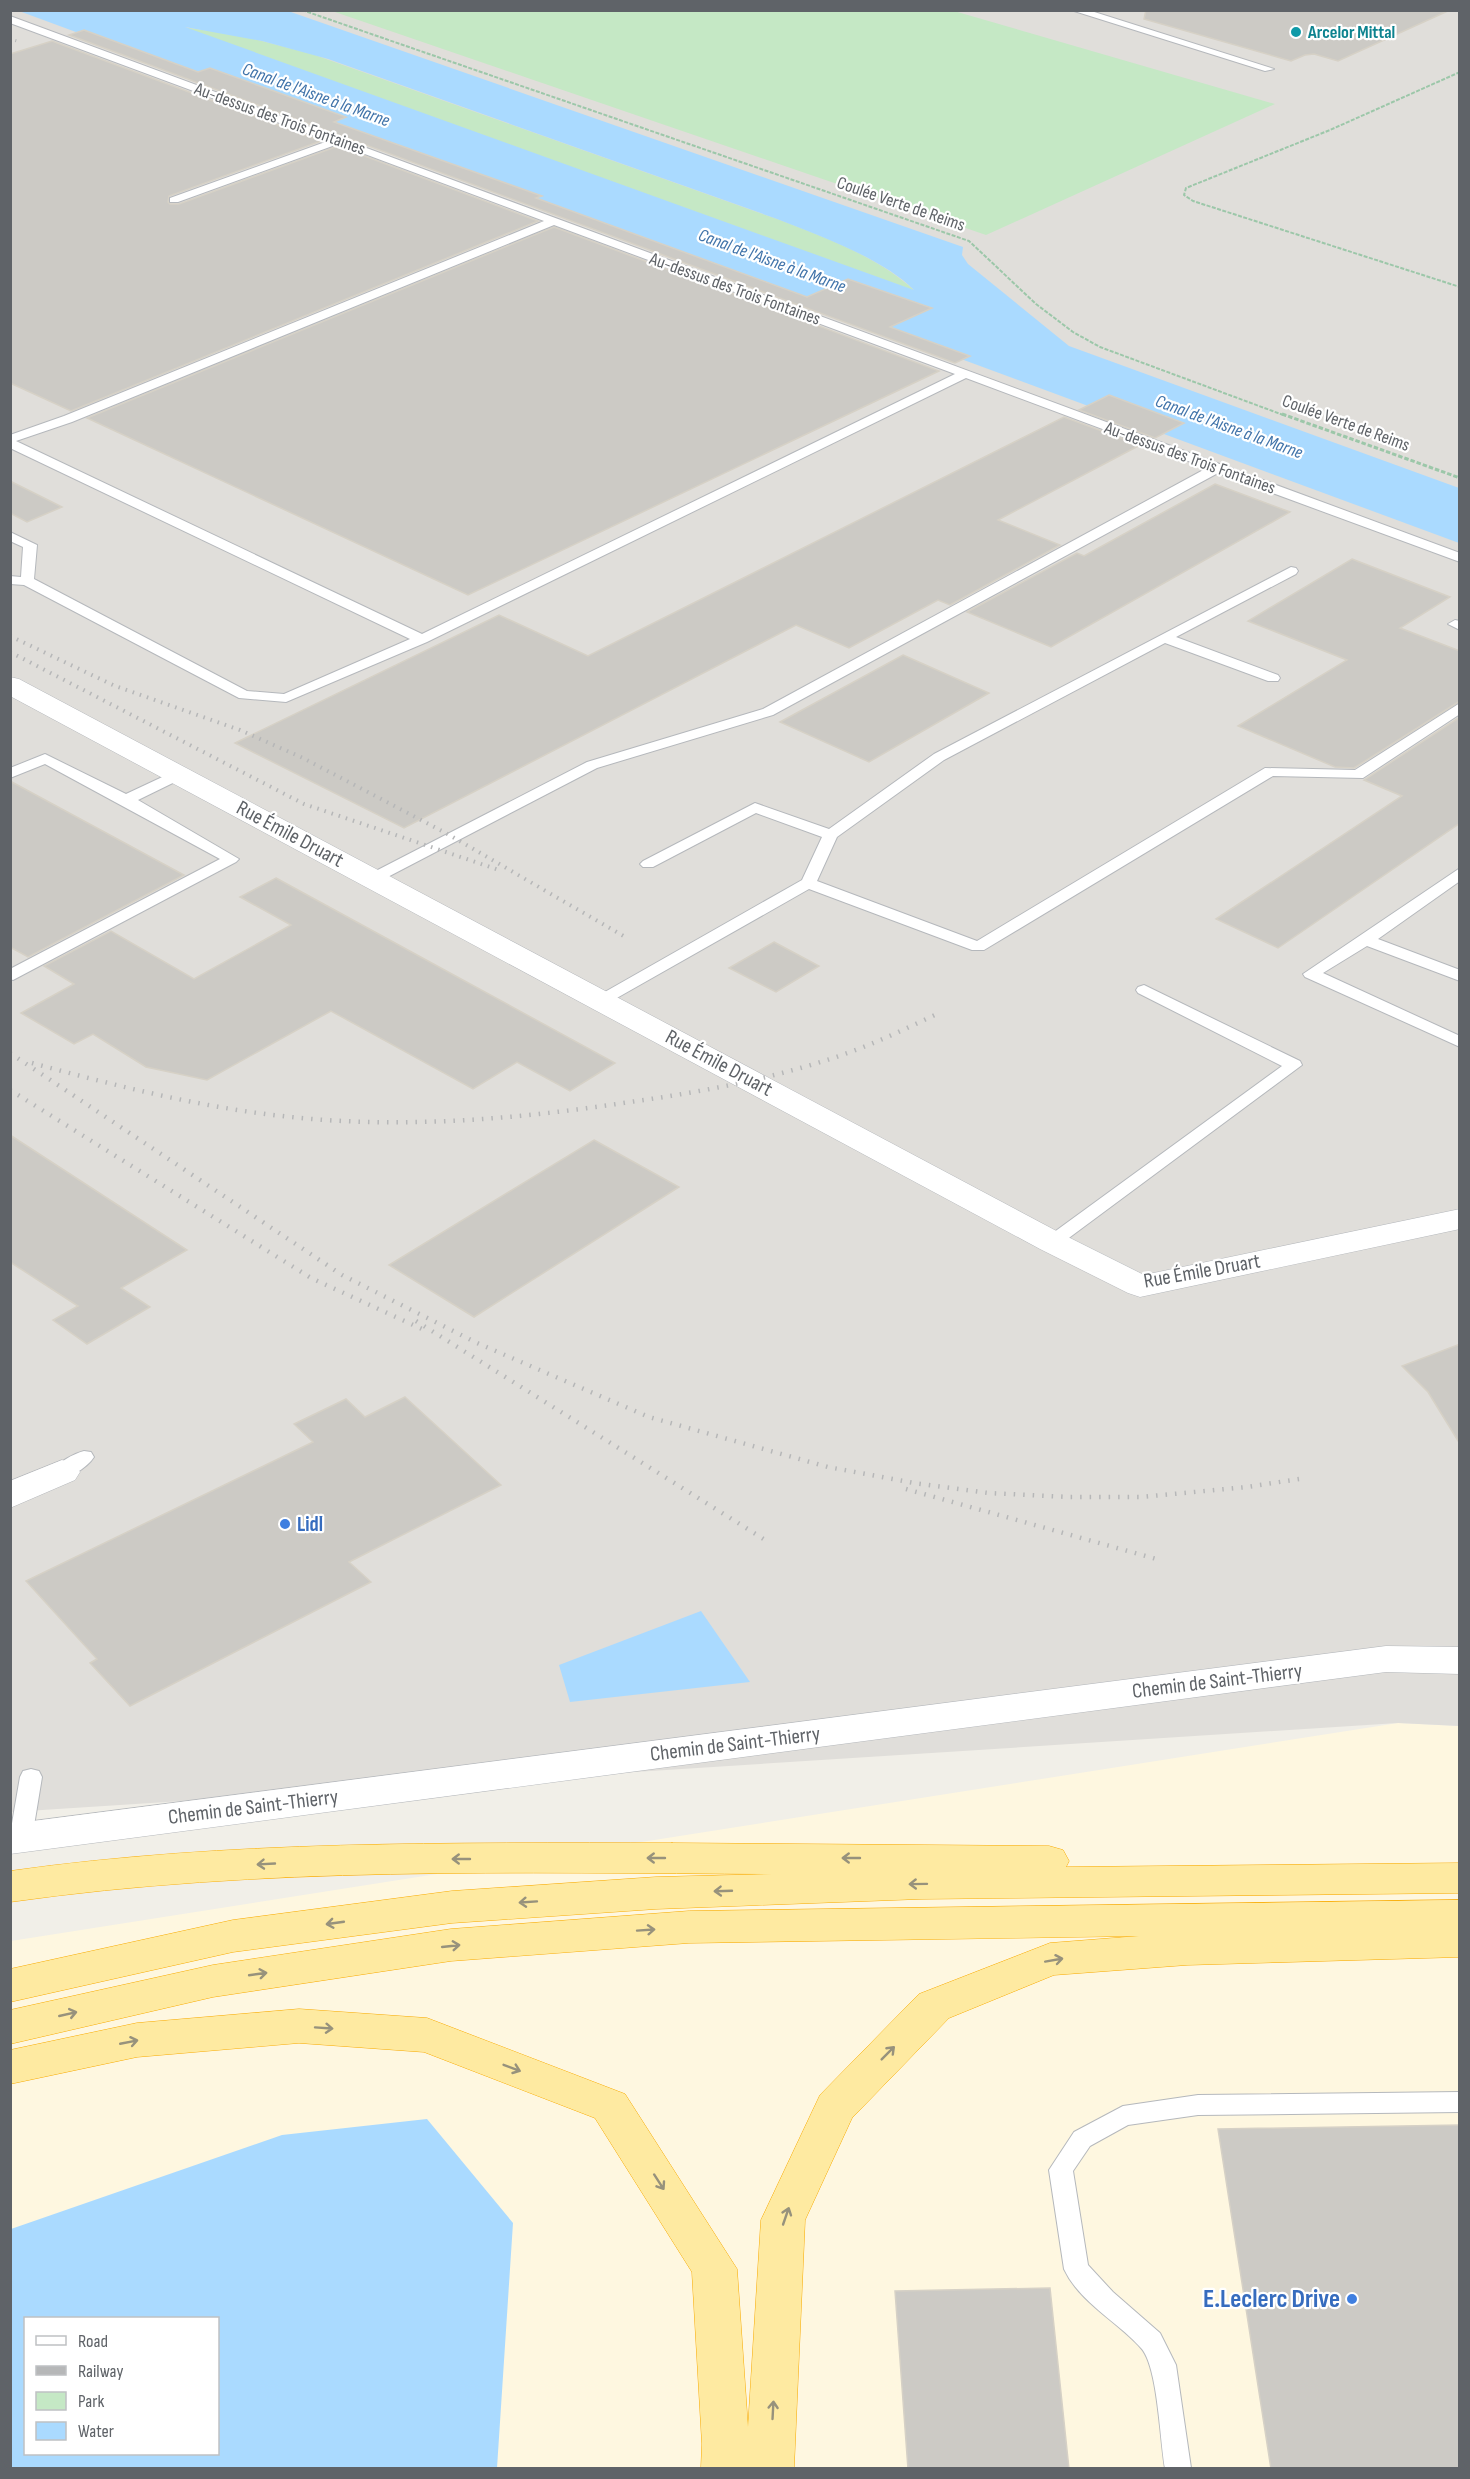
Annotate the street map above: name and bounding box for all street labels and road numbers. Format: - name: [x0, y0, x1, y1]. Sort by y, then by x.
- street label: Au-dessus des Trois Fontaines: [191, 78, 368, 160]
- street label: Coulée Verte de Reims: [834, 172, 968, 236]
- street label: Au-dessus des Trois Fontaines: [646, 248, 823, 330]
- street label: Coulée Verte de Reims: [1279, 390, 1413, 456]
- street label: Au-dessus des Trois Fontaines: [1101, 417, 1278, 499]
- street label: Rue Émile Druart: [232, 795, 348, 873]
- street label: Rue Émile Druart: [661, 1024, 777, 1102]
- street label: Rue Émile Druart: [1142, 1248, 1262, 1294]
- street label: Chemin de Saint-Thierry: [1131, 1658, 1303, 1704]
- street label: Chemin de Saint-Thierry: [649, 1721, 821, 1767]
- street label: Chemin de Saint-Thierry: [167, 1784, 339, 1830]

